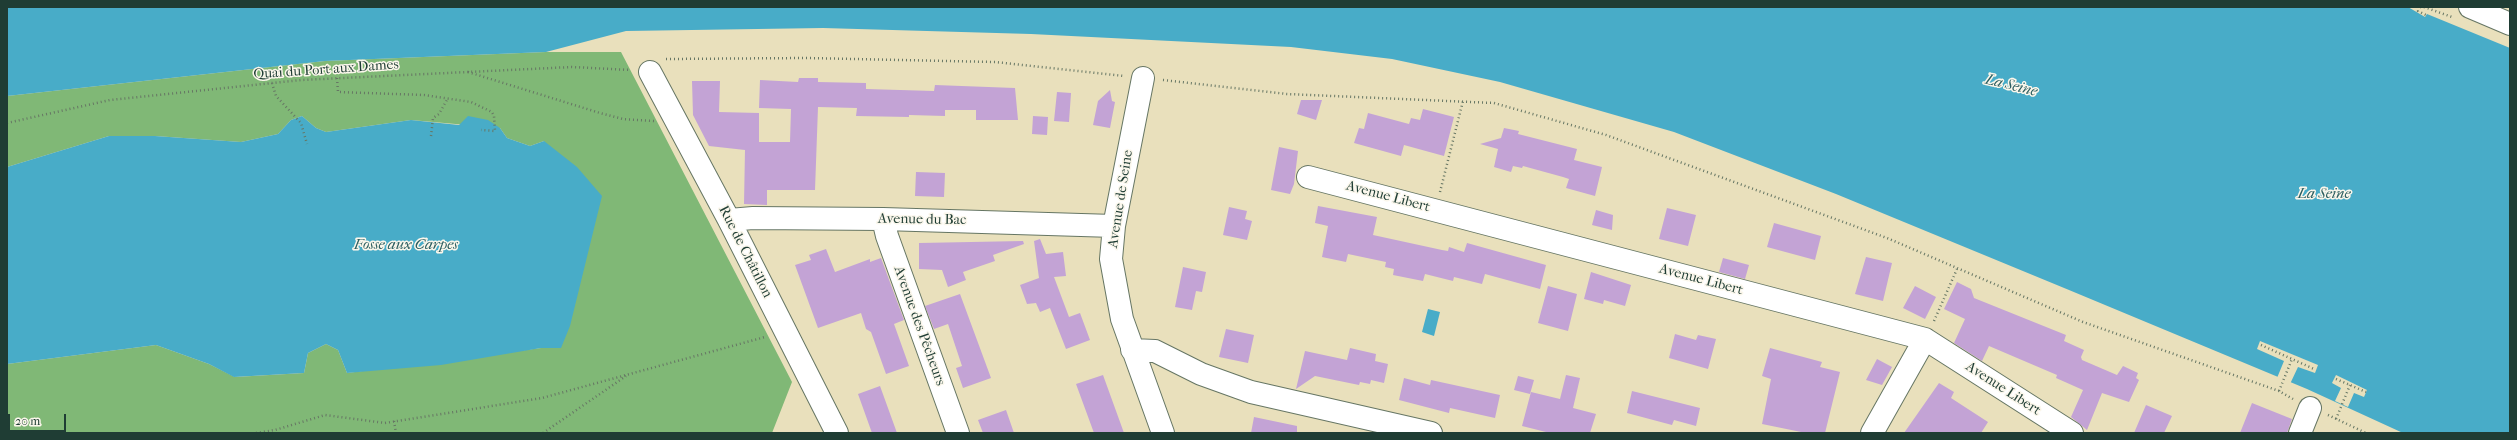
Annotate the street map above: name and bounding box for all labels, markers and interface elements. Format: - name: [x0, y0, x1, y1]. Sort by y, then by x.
- street label: Quai du Port aux Dames: [253, 57, 399, 83]
- water label: La Seine: [1983, 71, 2039, 101]
- street label: Avenue de Seine: [1105, 149, 1137, 249]
- street label: Avenue Libert: [1344, 178, 1432, 216]
- water label: La Seine: [2298, 185, 2350, 203]
- street label: Rue de Châtillon: [715, 203, 775, 301]
- street label: Avenue du Bac: [878, 211, 966, 229]
- water label: Fosse aux Carpes: [354, 236, 458, 254]
- street label: Avenue Libert: [1657, 261, 1745, 299]
- street label: Avenue des Pêcheurs: [890, 264, 948, 388]
- street label: Avenue Libert: [1962, 359, 2044, 419]
- scale bar: [10, 406, 68, 432]
- text: 20 m: [15, 414, 40, 428]

